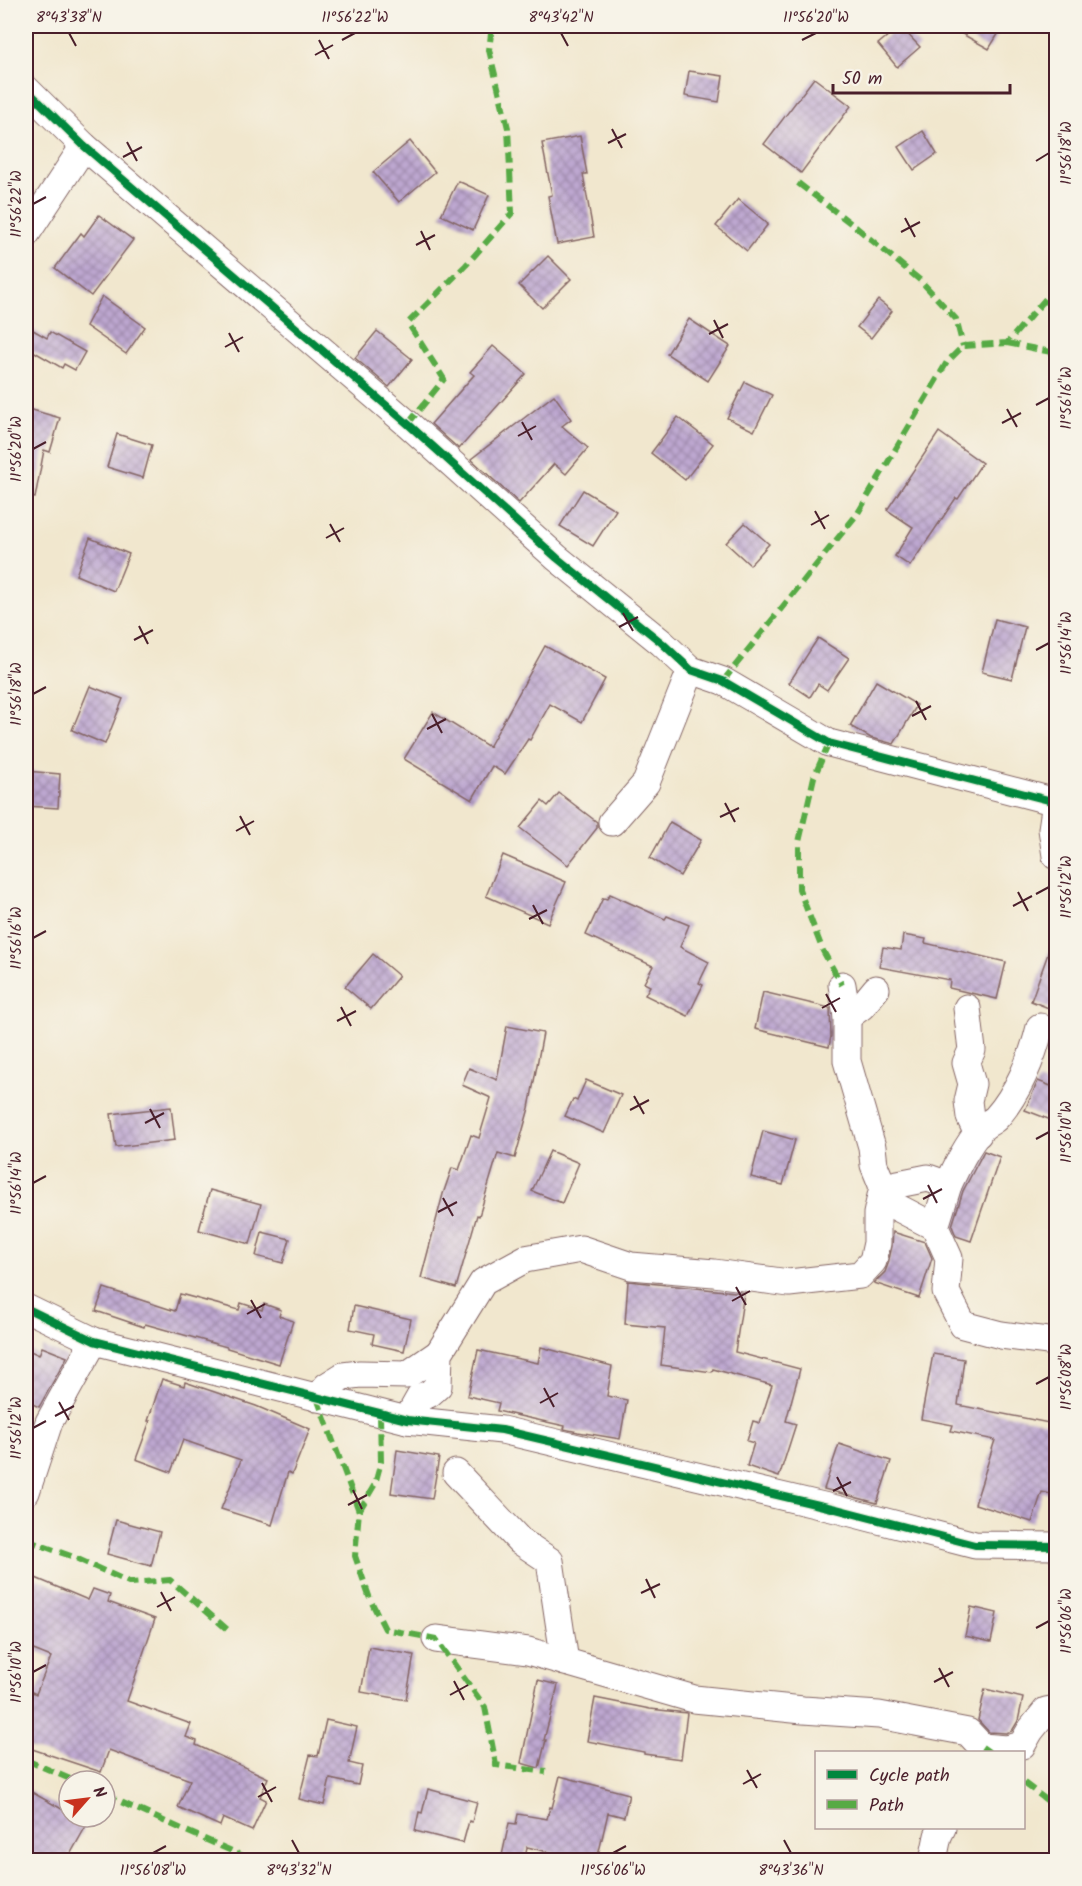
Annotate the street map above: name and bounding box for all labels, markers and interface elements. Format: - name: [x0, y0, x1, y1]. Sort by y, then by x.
- text: 8°43'38"N: [36, 6, 102, 30]
- text: 11°56'22"W: [321, 6, 389, 30]
- text: 8°43'42"N: [528, 6, 594, 30]
- text: 11°56'20"W: [783, 6, 849, 30]
- scale bar: [833, 57, 1010, 95]
- text: 50 m: [842, 65, 882, 94]
- text: 11°56'18"W: [1055, 121, 1079, 185]
- text: 11°56'22"W: [5, 170, 29, 238]
- text: 11°56'16"W: [1055, 366, 1079, 429]
- text: 11°56'20"W: [5, 416, 29, 482]
- text: 11°56'14"W: [1055, 611, 1079, 674]
- text: 11°56'18"W: [5, 662, 29, 726]
- text: 11°56'12"W: [1055, 855, 1079, 919]
- text: 11°56'16"W: [5, 906, 29, 969]
- text: 11°56'10"W: [1055, 1101, 1079, 1163]
- text: 11°56'14"W: [5, 1151, 29, 1214]
- text: 11°56'08"W: [1055, 1344, 1079, 1410]
- text: 11°56'12"W: [5, 1396, 29, 1460]
- text: 11°56'06"W: [1055, 1588, 1079, 1654]
- text: 11°56'10"W: [5, 1641, 29, 1703]
- legend: [815, 1751, 1025, 1829]
- text: Cycle path: [869, 1762, 950, 1791]
- north arrow: [57, 1769, 117, 1829]
- text: N: [86, 1782, 112, 1803]
- text: Path: [869, 1792, 904, 1821]
- text: 11°56'08"W: [120, 1859, 186, 1883]
- text: 8°43'32"N: [266, 1859, 332, 1883]
- text: 11°56'06"W: [580, 1859, 646, 1883]
- text: 8°43'36"N: [758, 1859, 824, 1883]

